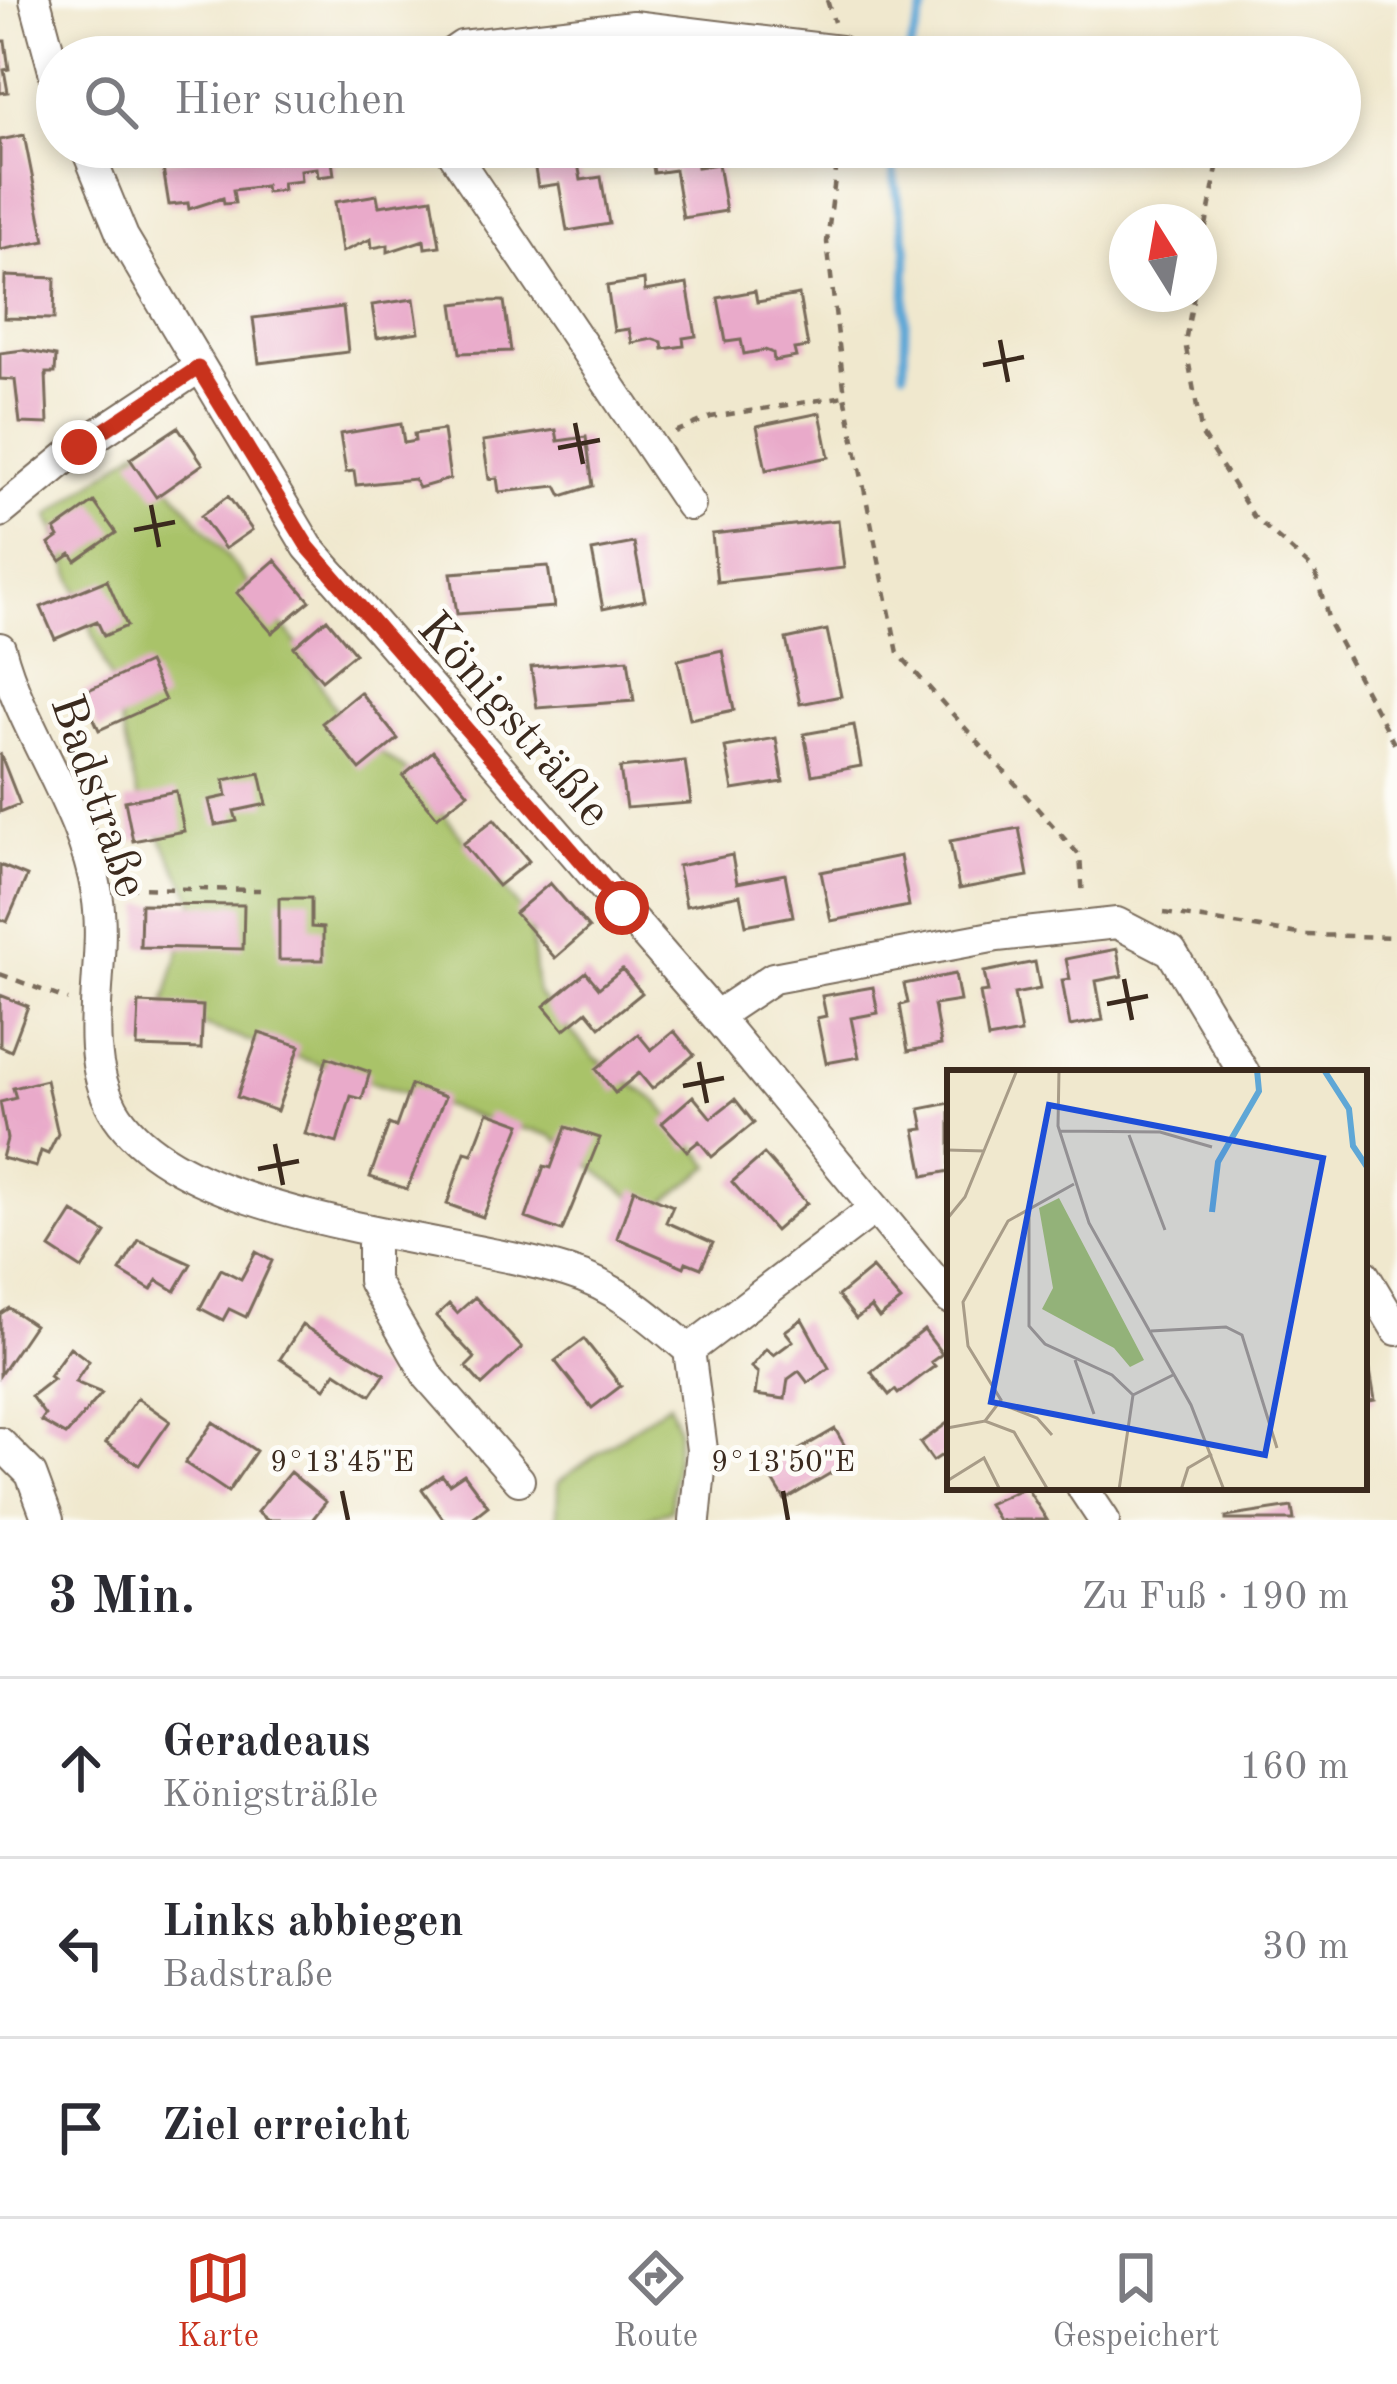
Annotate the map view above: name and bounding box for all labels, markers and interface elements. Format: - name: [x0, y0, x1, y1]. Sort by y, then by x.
- search box: [36, 36, 1361, 168]
- icon: search: [78, 69, 144, 135]
- text: Hier suchen: [174, 79, 406, 124]
- north arrow: [1109, 204, 1217, 312]
- route end: [52, 420, 106, 474]
- street label: Königsträßle: [408, 604, 618, 837]
- street label: Badstraße: [40, 689, 154, 904]
- route start: [595, 881, 649, 935]
- inset map: [947, 1070, 1367, 1490]
- text: 9°13'45"E: [270, 1448, 414, 1478]
- text: 9°13'50"E: [711, 1448, 855, 1478]
- text: 3 Min.: [48, 1573, 195, 1624]
- text: Zu Fuß · 190 m: [1082, 1578, 1349, 1617]
- text: Geradeaus: [162, 1721, 370, 1766]
- icon: ahead: [48, 1735, 114, 1801]
- text: 160 m: [1239, 1748, 1349, 1787]
- text: Königsträßle: [162, 1776, 378, 1815]
- text: Links abbiegen: [162, 1901, 464, 1946]
- icon: left: [48, 1915, 114, 1981]
- text: 30 m: [1262, 1928, 1349, 1967]
- text: Badstraße: [162, 1956, 333, 1995]
- icon: arrive: [48, 2095, 114, 2161]
- text: Ziel erreicht: [162, 2105, 410, 2150]
- tab: Karte: [177, 2245, 259, 2358]
- tab: Route: [614, 2245, 698, 2358]
- tab: Gespeichert: [1053, 2245, 1220, 2358]

